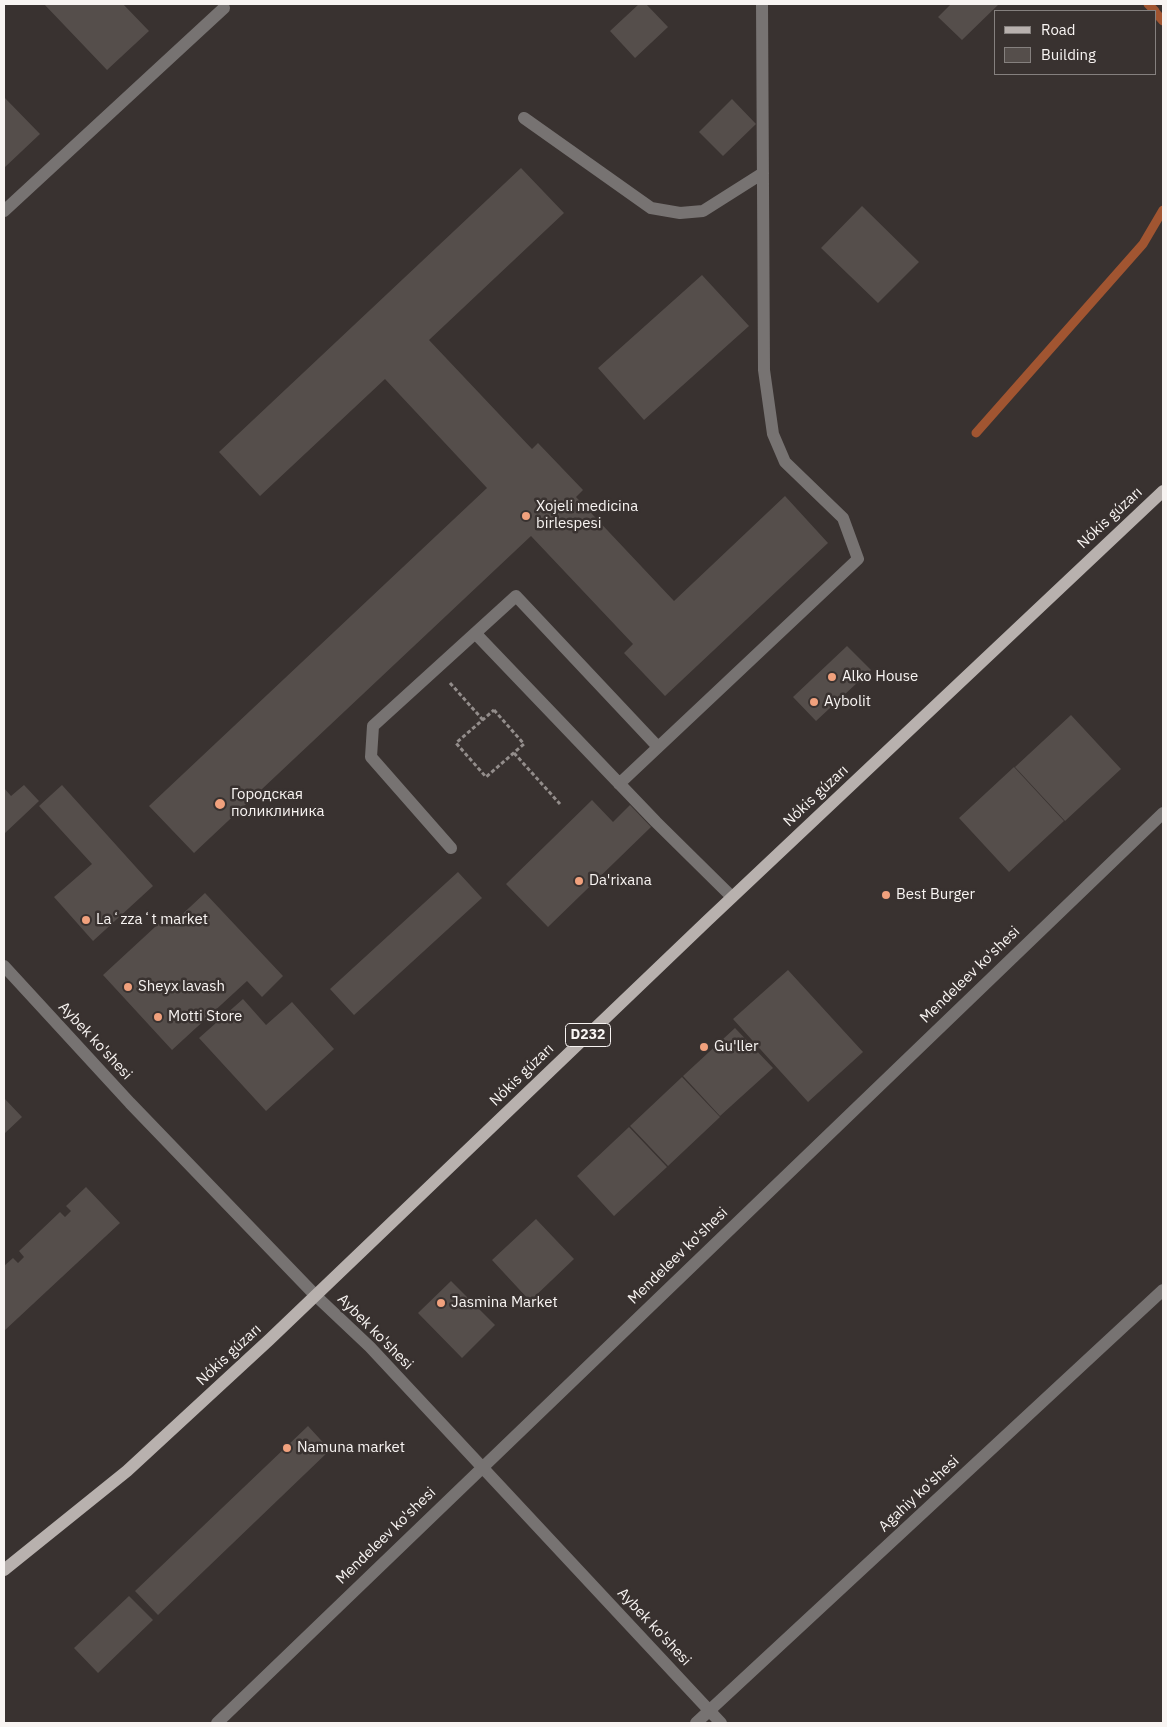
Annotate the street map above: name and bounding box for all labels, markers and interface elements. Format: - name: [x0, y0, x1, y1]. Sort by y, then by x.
- legend: [994, 10, 1157, 75]
- text: Road: [1041, 20, 1076, 39]
- text: Building: [1041, 45, 1096, 64]
- street label: Nókis gúzarı: [1074, 483, 1146, 553]
- place label: Xojeli medicina birlespesi: [536, 498, 638, 533]
- marker: Xojeli medicina birlespesi: [520, 510, 532, 522]
- place label: Alko House: [842, 668, 918, 686]
- marker: Alko House: [826, 671, 838, 683]
- place label: Aybolit: [824, 693, 871, 711]
- marker: Aybolit: [808, 696, 820, 708]
- street label: Nókis gúzarı: [780, 761, 852, 831]
- place label: Городская поликлиника: [231, 786, 325, 821]
- marker: Городская поликлиника: [213, 797, 227, 811]
- place label: Da'rixana: [589, 872, 652, 890]
- marker: Da'rixana: [573, 875, 585, 887]
- place label: Best Burger: [896, 886, 975, 904]
- marker: Best Burger: [880, 889, 892, 901]
- place label: Laʻzzaʻt market: [96, 911, 208, 929]
- marker: Laʻzzaʻt market: [80, 914, 92, 926]
- street label: Mendeleev ko'shesi: [916, 923, 1024, 1027]
- place label: Sheyx lavash: [138, 978, 225, 996]
- marker: Sheyx lavash: [122, 981, 134, 993]
- street label: Aybek ko'shesi: [54, 998, 136, 1084]
- place label: Motti Store: [168, 1008, 242, 1026]
- marker: Motti Store: [152, 1011, 164, 1023]
- road number: D232: [566, 1024, 610, 1046]
- place label: Gu'ller: [714, 1038, 758, 1056]
- street label: Nókis gúzarı: [486, 1040, 558, 1110]
- marker: Gu'ller: [698, 1041, 710, 1053]
- street label: Mendeleev ko'shesi: [624, 1204, 732, 1308]
- street label: Aybek ko'shesi: [333, 1290, 417, 1374]
- place label: Jasmina Market: [451, 1294, 558, 1312]
- marker: Jasmina Market: [435, 1297, 447, 1309]
- street label: Nókis gúzarı: [193, 1320, 265, 1390]
- place label: Namuna market: [297, 1439, 405, 1457]
- marker: Namuna market: [281, 1442, 293, 1454]
- street label: Agahiy ko'shesi: [875, 1452, 963, 1536]
- street label: Mendeleev ko'shesi: [332, 1484, 440, 1588]
- street label: Aybek ko'shesi: [613, 1584, 695, 1670]

